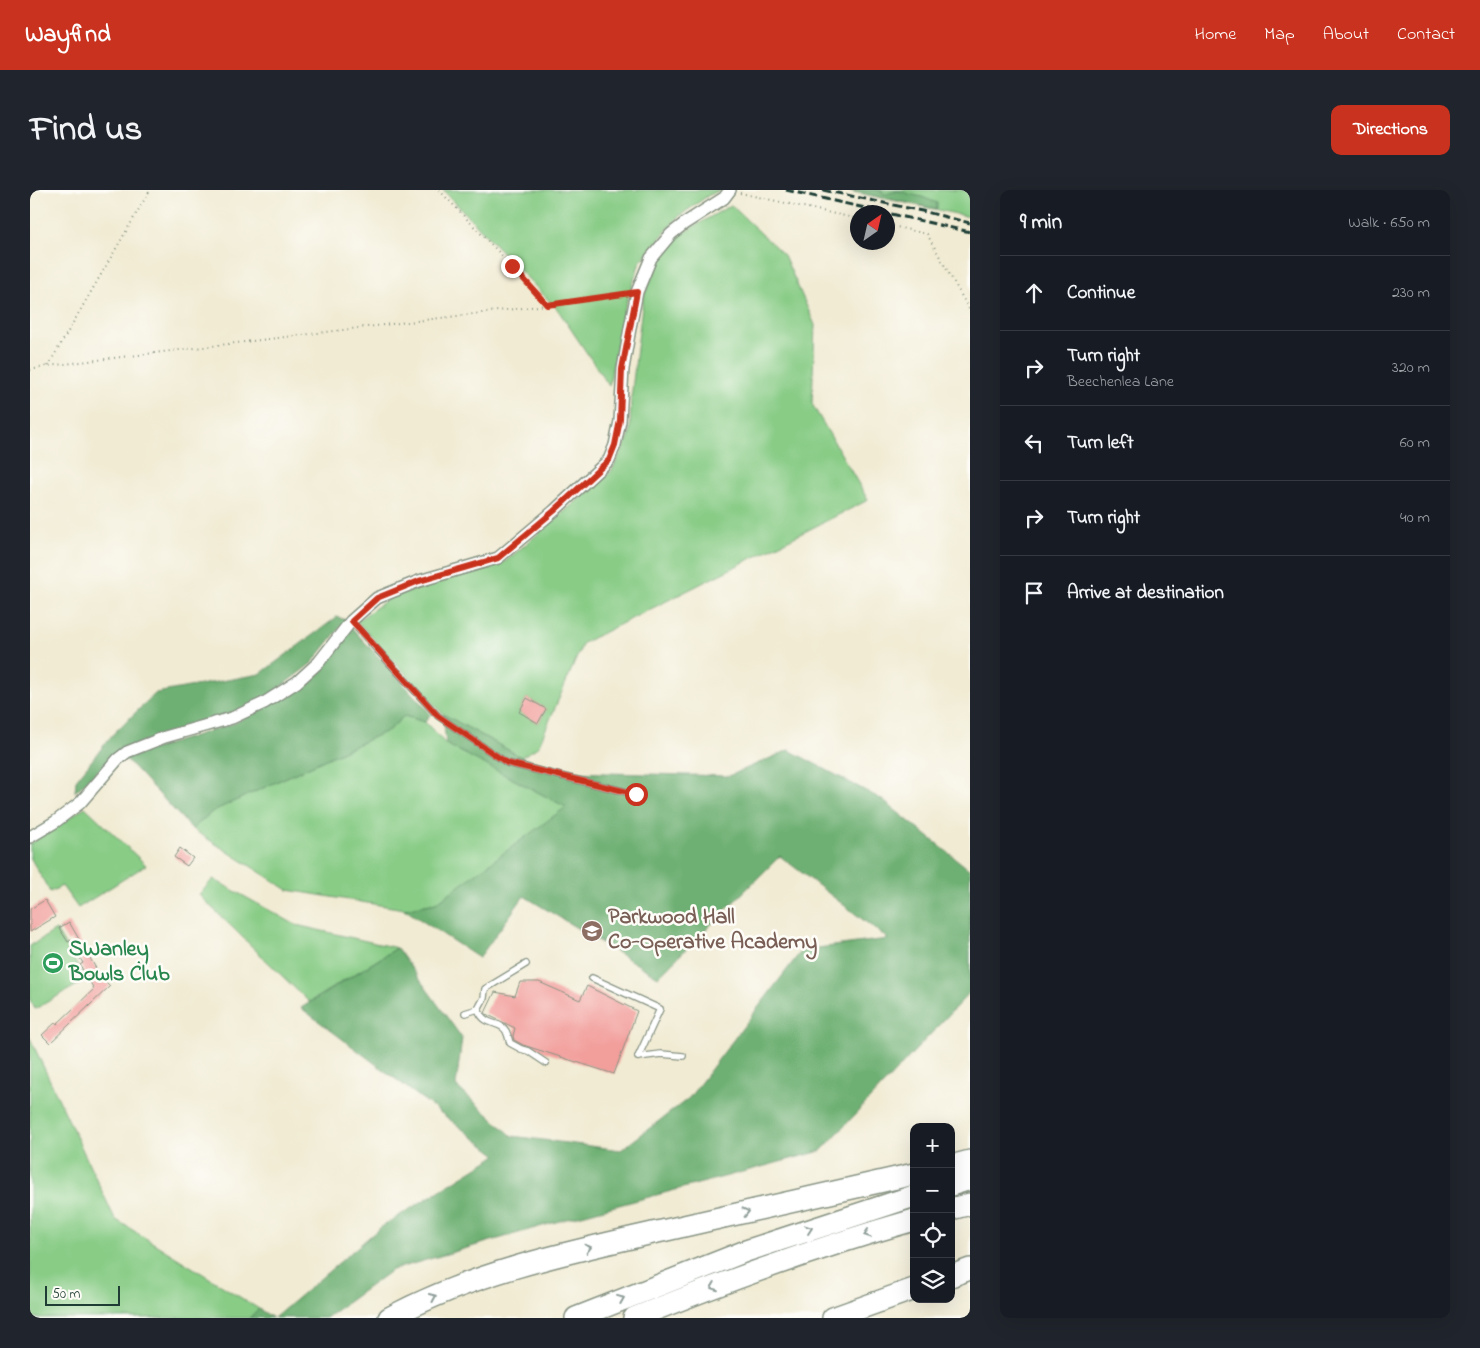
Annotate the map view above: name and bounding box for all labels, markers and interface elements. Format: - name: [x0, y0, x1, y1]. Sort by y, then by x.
- text: Wayfind: [25, 18, 111, 53]
- text: Home: [1195, 22, 1236, 48]
- text: Map: [1264, 22, 1295, 48]
- text: About: [1323, 22, 1369, 48]
- text: Contact: [1397, 22, 1455, 48]
- text: Find us: [30, 105, 142, 156]
- button: Directions: [1331, 105, 1450, 155]
- north arrow: [850, 205, 895, 250]
- text: 9 min: [1020, 208, 1062, 238]
- text: Walk · 650 m: [1348, 211, 1430, 235]
- route end: [501, 255, 524, 278]
- icon: ahead: [1020, 279, 1048, 307]
- text: Continue: [1067, 280, 1135, 307]
- text: 230 m: [1392, 281, 1430, 305]
- text: Turn right: [1067, 343, 1140, 370]
- icon: right: [1020, 354, 1048, 382]
- text: 320 m: [1392, 356, 1430, 380]
- text: Beechenlea Lane: [1067, 370, 1174, 394]
- icon: left: [1020, 429, 1048, 457]
- text: Turn left: [1067, 430, 1134, 457]
- text: 60 m: [1400, 431, 1430, 455]
- icon: right: [1020, 504, 1048, 532]
- text: Turn right: [1067, 505, 1140, 532]
- text: 40 m: [1400, 506, 1430, 530]
- icon: arrive: [1020, 579, 1048, 607]
- text: Arrive at destination: [1067, 580, 1224, 607]
- route start: [625, 783, 648, 806]
- place label: Parkwood Hall Co-Operative Academy: [608, 902, 817, 960]
- school or university icon: Parkwood Hall Co-Operative Academy: [580, 919, 604, 943]
- place label: SWanley Bowls Club: [68, 934, 170, 991]
- sports icon: SWanley Bowls Club: [41, 951, 65, 975]
- map controls: [910, 1123, 955, 1303]
- button: +: [910, 1123, 955, 1168]
- button: −: [910, 1168, 955, 1213]
- one-way arrow: [742, 1207, 751, 1218]
- button: locate: [910, 1213, 955, 1258]
- one-way arrow: [804, 1225, 812, 1235]
- one-way arrow: [863, 1228, 872, 1238]
- one-way arrow: [583, 1243, 592, 1254]
- button: layers: [910, 1258, 955, 1303]
- one-way arrow: [710, 1281, 718, 1291]
- scale bar: [45, 1283, 120, 1306]
- text: 50 m: [52, 1284, 80, 1305]
- one-way arrow: [428, 1293, 437, 1304]
- one-way arrow: [616, 1295, 625, 1305]

